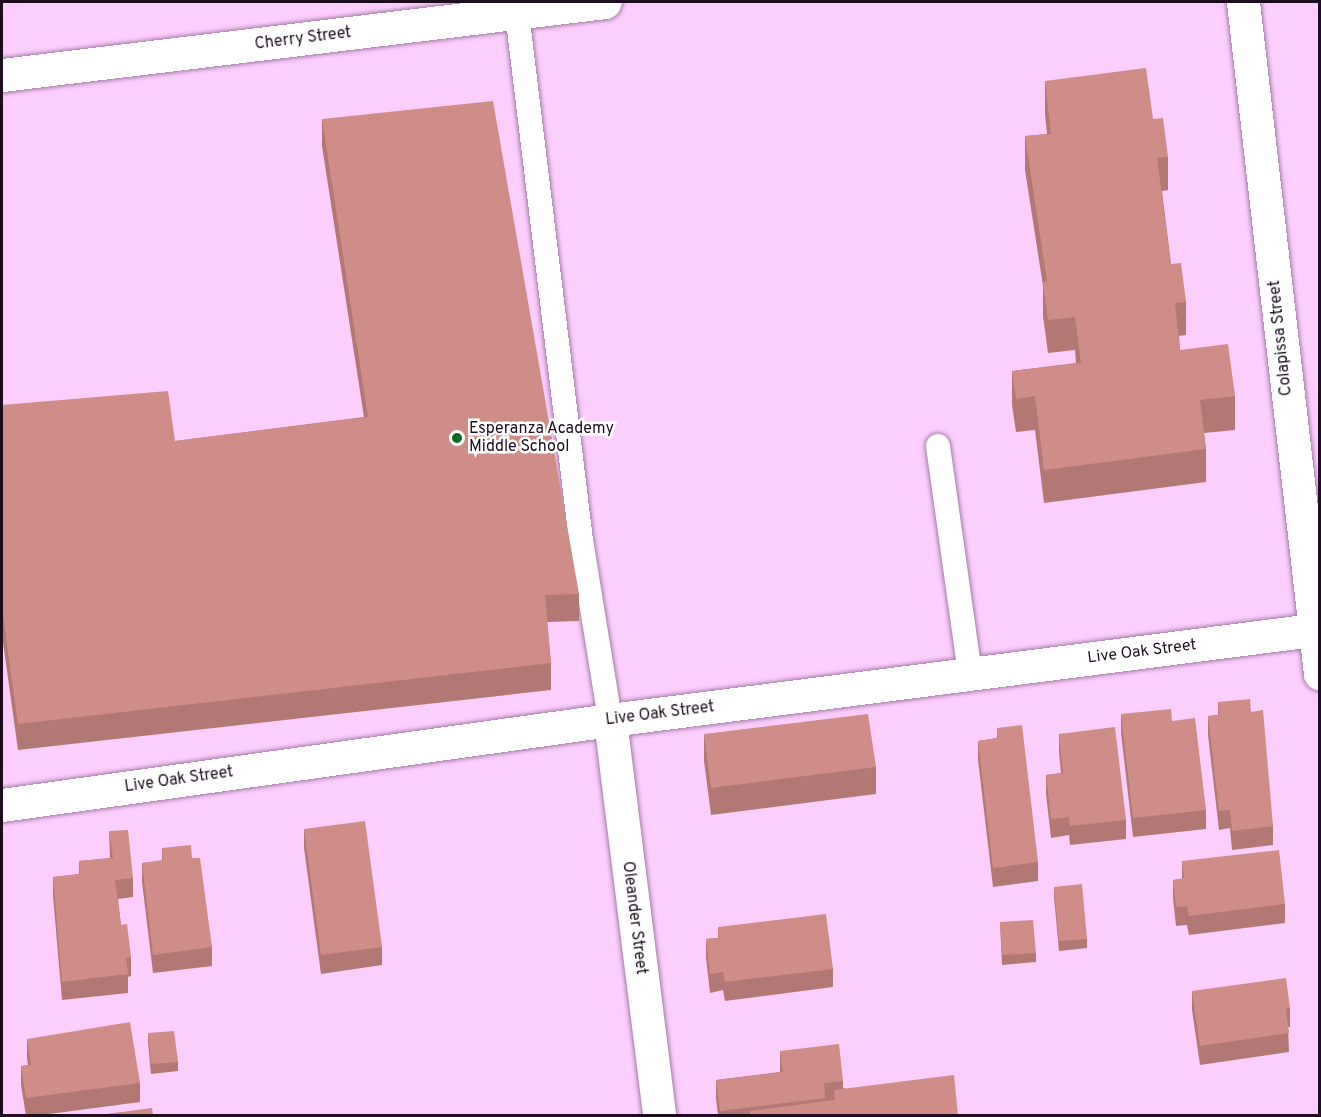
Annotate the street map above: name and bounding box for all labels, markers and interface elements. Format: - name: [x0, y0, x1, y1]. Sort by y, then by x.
- street label: Cherry Street: [254, 24, 352, 54]
- street label: Colapissa Street: [1265, 279, 1297, 397]
- place label: Esperanza Academy Middle School: [469, 419, 615, 457]
- marker: Esperanza Academy Middle School: [450, 431, 464, 445]
- street label: Live Oak Street: [1086, 636, 1198, 668]
- street label: Live Oak Street: [604, 698, 716, 730]
- street label: Live Oak Street: [123, 763, 235, 797]
- street label: Oleander Street: [618, 860, 650, 976]

